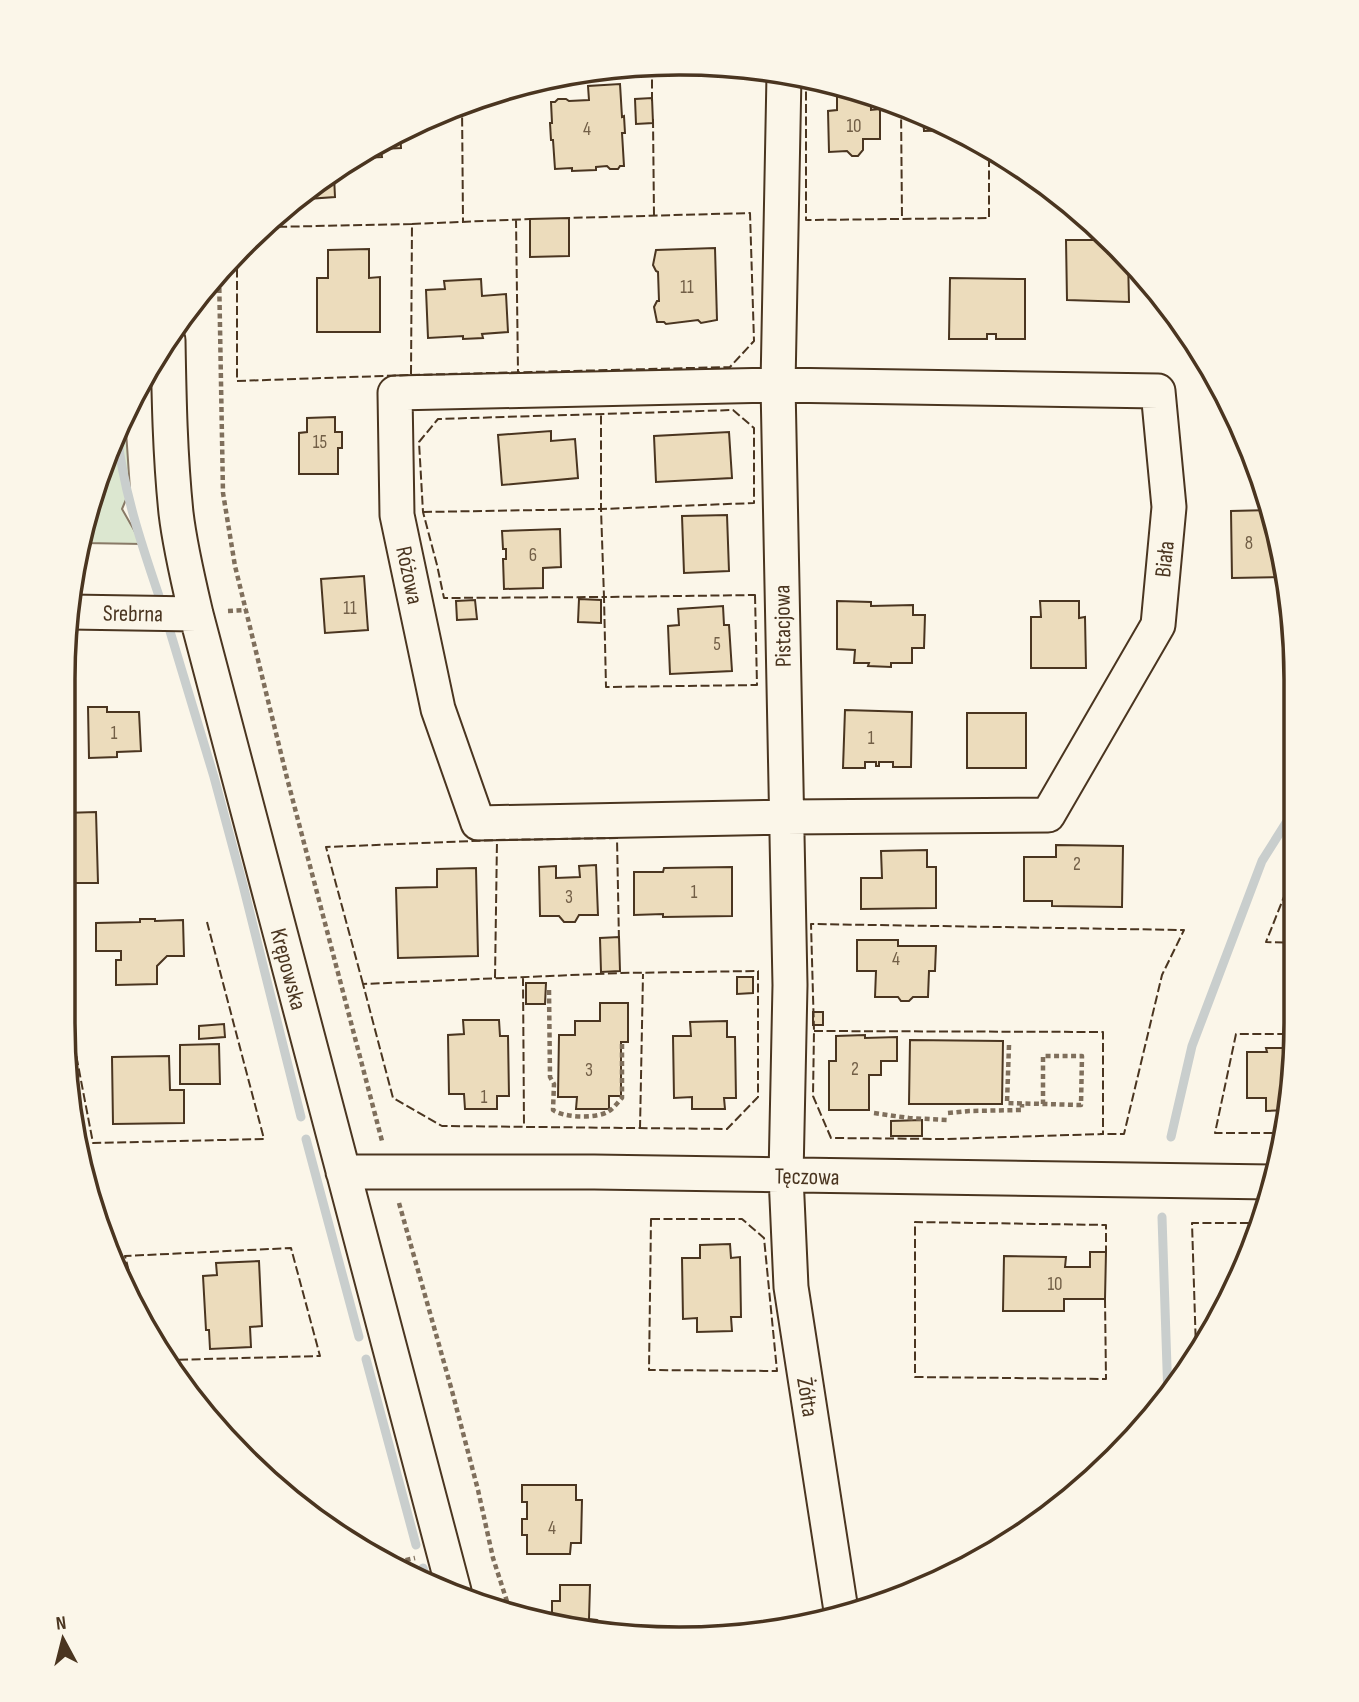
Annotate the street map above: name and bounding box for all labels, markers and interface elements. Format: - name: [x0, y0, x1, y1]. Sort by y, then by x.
- house number: 10: [846, 115, 862, 138]
- house number: 4: [583, 118, 591, 141]
- house number: 11: [680, 276, 694, 299]
- house number: 15: [313, 431, 327, 454]
- house number: 8: [1245, 532, 1253, 555]
- street label: Biała: [1149, 539, 1181, 579]
- street label: Różowa: [389, 544, 429, 607]
- house number: 6: [529, 544, 537, 567]
- street label: Pistacjowa: [768, 585, 798, 667]
- house number: 11: [343, 597, 357, 620]
- street label: Srebrna: [103, 599, 163, 629]
- house number: 5: [713, 633, 721, 656]
- house number: 1: [111, 722, 118, 745]
- house number: 1: [868, 727, 875, 750]
- house number: 2: [1073, 853, 1081, 876]
- house number: 1: [691, 881, 698, 904]
- house number: 3: [565, 886, 573, 909]
- street label: Krępowska: [264, 925, 312, 1013]
- house number: 4: [892, 948, 900, 971]
- house number: 2: [851, 1058, 859, 1081]
- house number: 3: [585, 1059, 593, 1082]
- house number: 1: [481, 1086, 488, 1109]
- street label: Tęczowa: [774, 1162, 840, 1192]
- house number: 10: [1047, 1273, 1063, 1296]
- street label: Żółta: [790, 1376, 824, 1419]
- house number: 4: [548, 1517, 556, 1540]
- north arrow: [28, 1604, 98, 1674]
- text: N: [55, 1612, 68, 1636]

